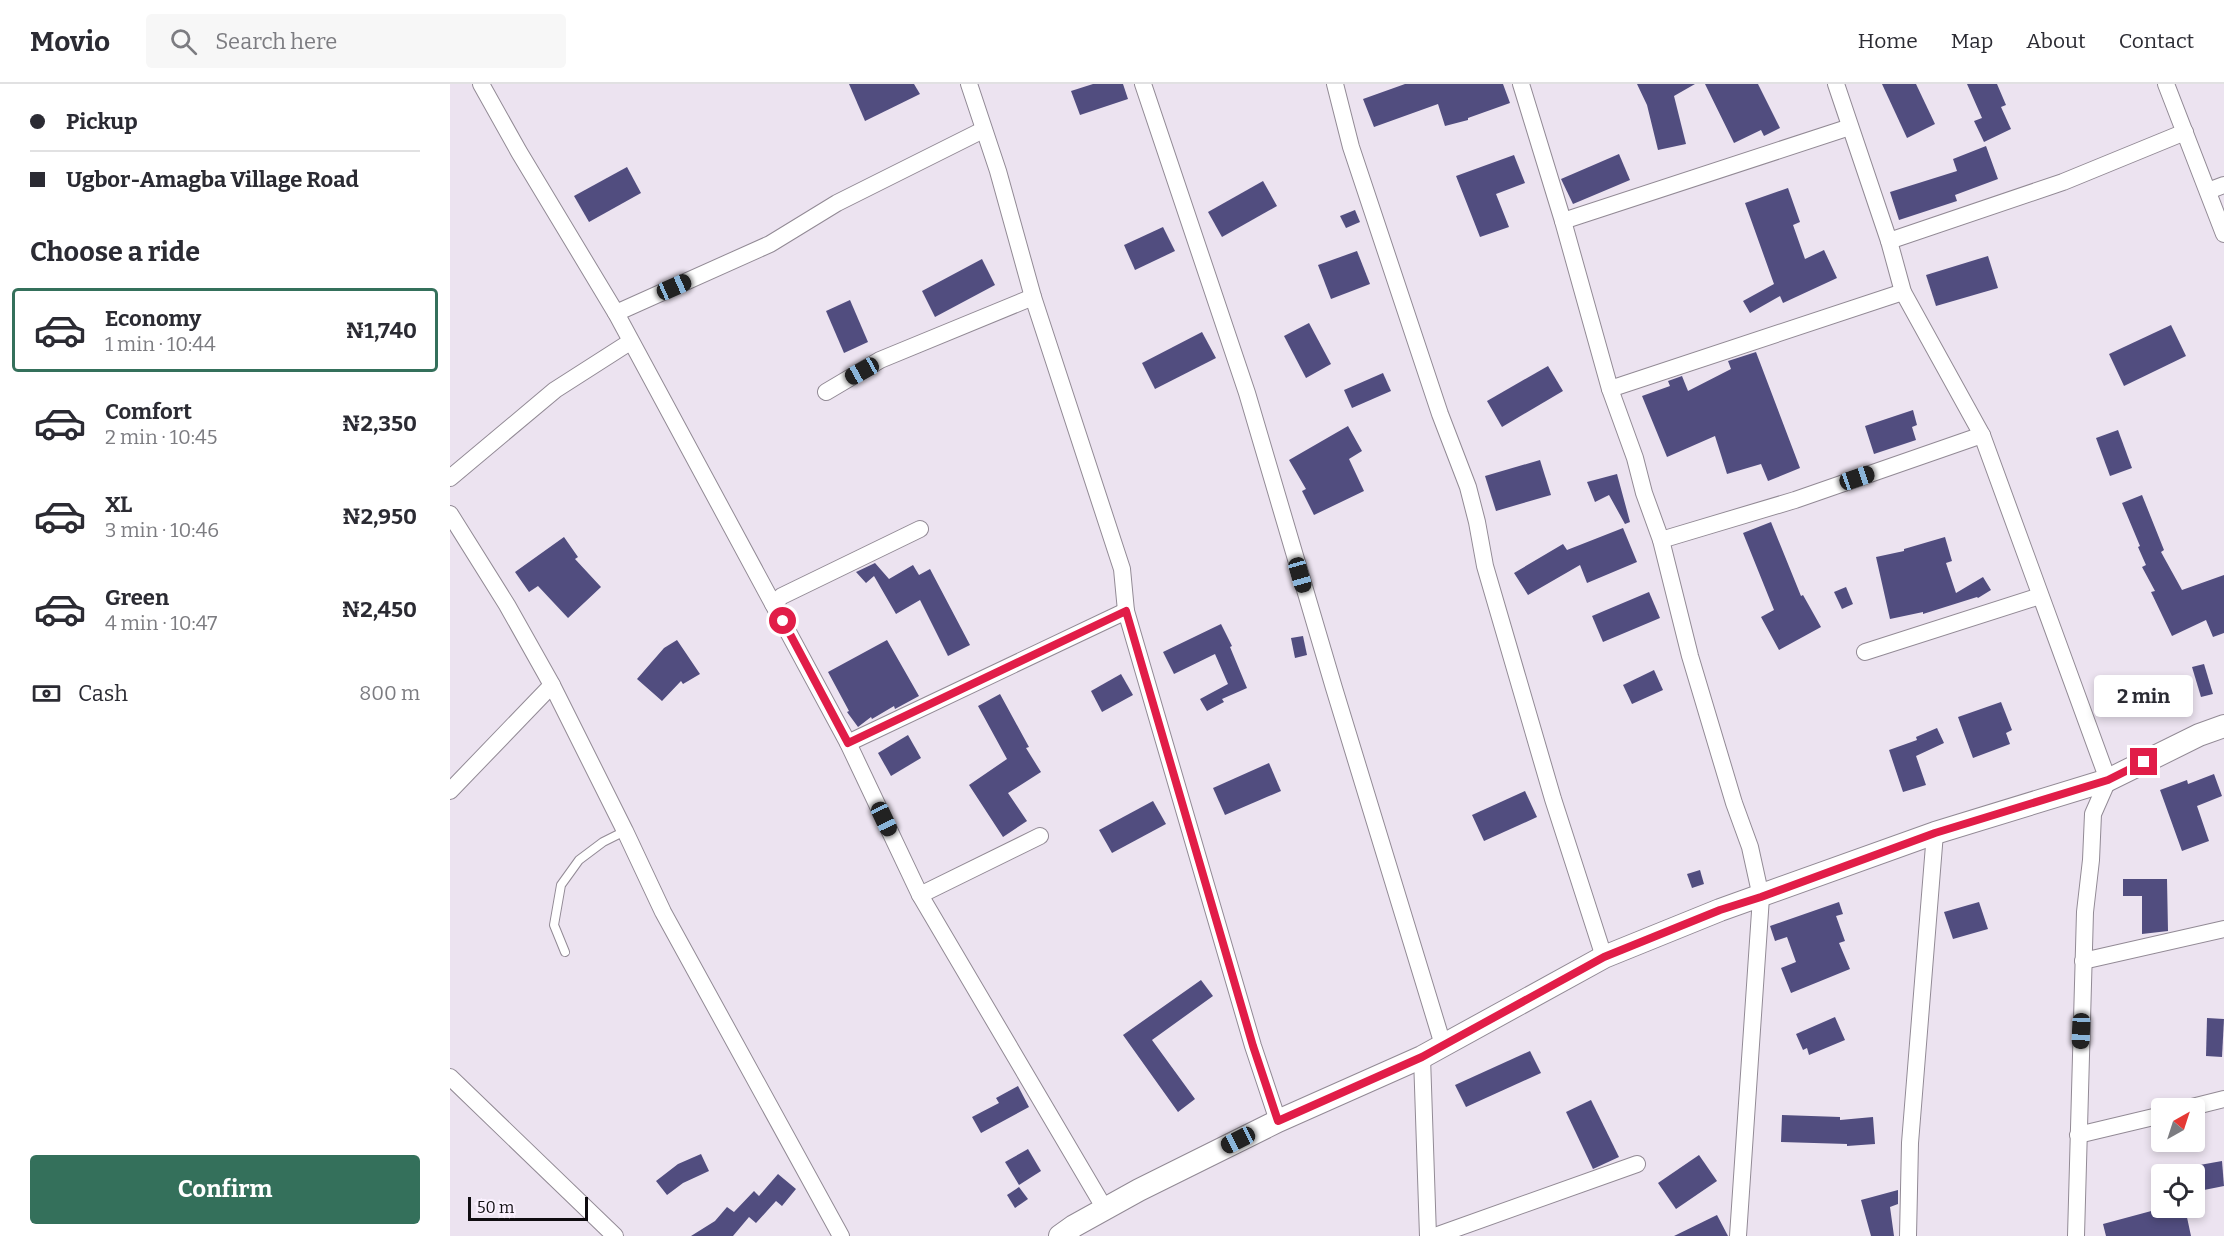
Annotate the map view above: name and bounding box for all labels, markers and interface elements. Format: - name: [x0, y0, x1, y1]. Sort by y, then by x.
- search box: [146, 14, 566, 68]
- text: Movio: [30, 25, 110, 58]
- icon: search: [167, 25, 200, 58]
- text: Search here: [215, 28, 337, 55]
- text: Home: [1858, 28, 1918, 54]
- text: Map: [1951, 28, 1993, 54]
- text: About: [2026, 28, 2086, 54]
- text: Contact: [2119, 28, 2194, 54]
- text: Pickup: [66, 108, 138, 135]
- text: Ugbor-Amagba Village Road: [66, 166, 359, 193]
- text: Choose a ride: [30, 236, 200, 268]
- car: [654, 271, 694, 303]
- icon: car: [33, 303, 87, 357]
- text: Economy: [105, 305, 201, 332]
- text: ₦1,740: [346, 317, 417, 344]
- text: 1 min · 10:44: [105, 332, 216, 356]
- car: [842, 354, 882, 388]
- icon: car: [33, 396, 87, 450]
- text: Comfort: [105, 398, 192, 425]
- text: ₦2,350: [342, 410, 417, 437]
- text: 2 min · 10:45: [105, 425, 217, 449]
- car: [1837, 464, 1877, 492]
- icon: car: [33, 489, 87, 543]
- text: XL: [105, 491, 132, 518]
- text: ₦2,950: [342, 503, 417, 530]
- text: 3 min · 10:46: [105, 518, 219, 542]
- car: [1286, 555, 1314, 595]
- icon: car: [33, 582, 87, 636]
- text: Green: [105, 584, 169, 611]
- text: ₦2,450: [342, 596, 417, 623]
- route start: [769, 607, 796, 634]
- text: 4 min · 10:47: [105, 611, 217, 635]
- callout: 2 min: [2094, 675, 2194, 717]
- icon: cash: [30, 677, 63, 710]
- text: Cash: [78, 680, 128, 707]
- text: 800 m: [359, 681, 420, 705]
- text: 2 min: [2117, 684, 2170, 708]
- route end: [2130, 748, 2157, 775]
- car: [868, 799, 900, 839]
- car: [2071, 1013, 2091, 1049]
- north arrow: [2151, 1098, 2205, 1152]
- map controls: [2151, 1098, 2205, 1218]
- car: [1218, 1124, 1258, 1156]
- button: Confirm: [30, 1155, 420, 1224]
- button: locate: [2151, 1164, 2205, 1218]
- scale bar: [468, 1194, 588, 1222]
- text: 50 m: [477, 1198, 514, 1217]

